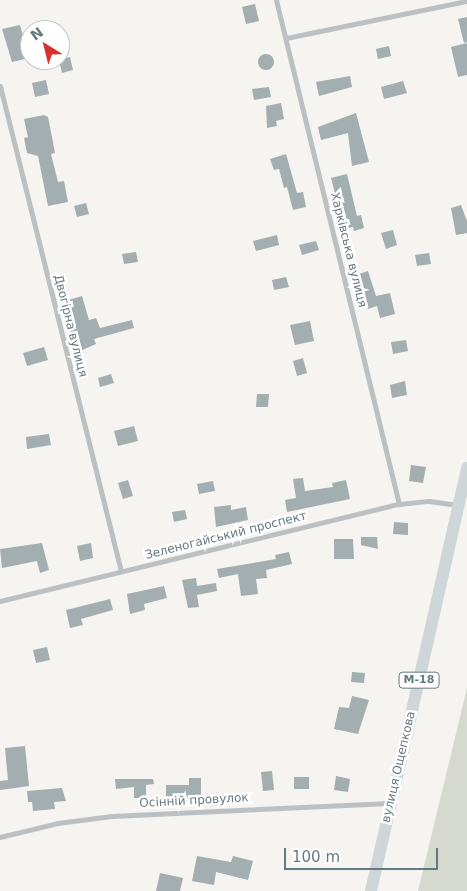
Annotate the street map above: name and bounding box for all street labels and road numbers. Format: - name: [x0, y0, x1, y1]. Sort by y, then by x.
- street label: Харківська вулиця: [327, 191, 369, 309]
- street label: Двогірна вулиця: [50, 273, 90, 379]
- street label: Зеленогайський проспект: [144, 509, 308, 563]
- road number: М-18: [398, 672, 440, 688]
- street label: вулиця Ощепкова: [379, 710, 419, 824]
- street label: Осінній провулок: [139, 791, 249, 811]

